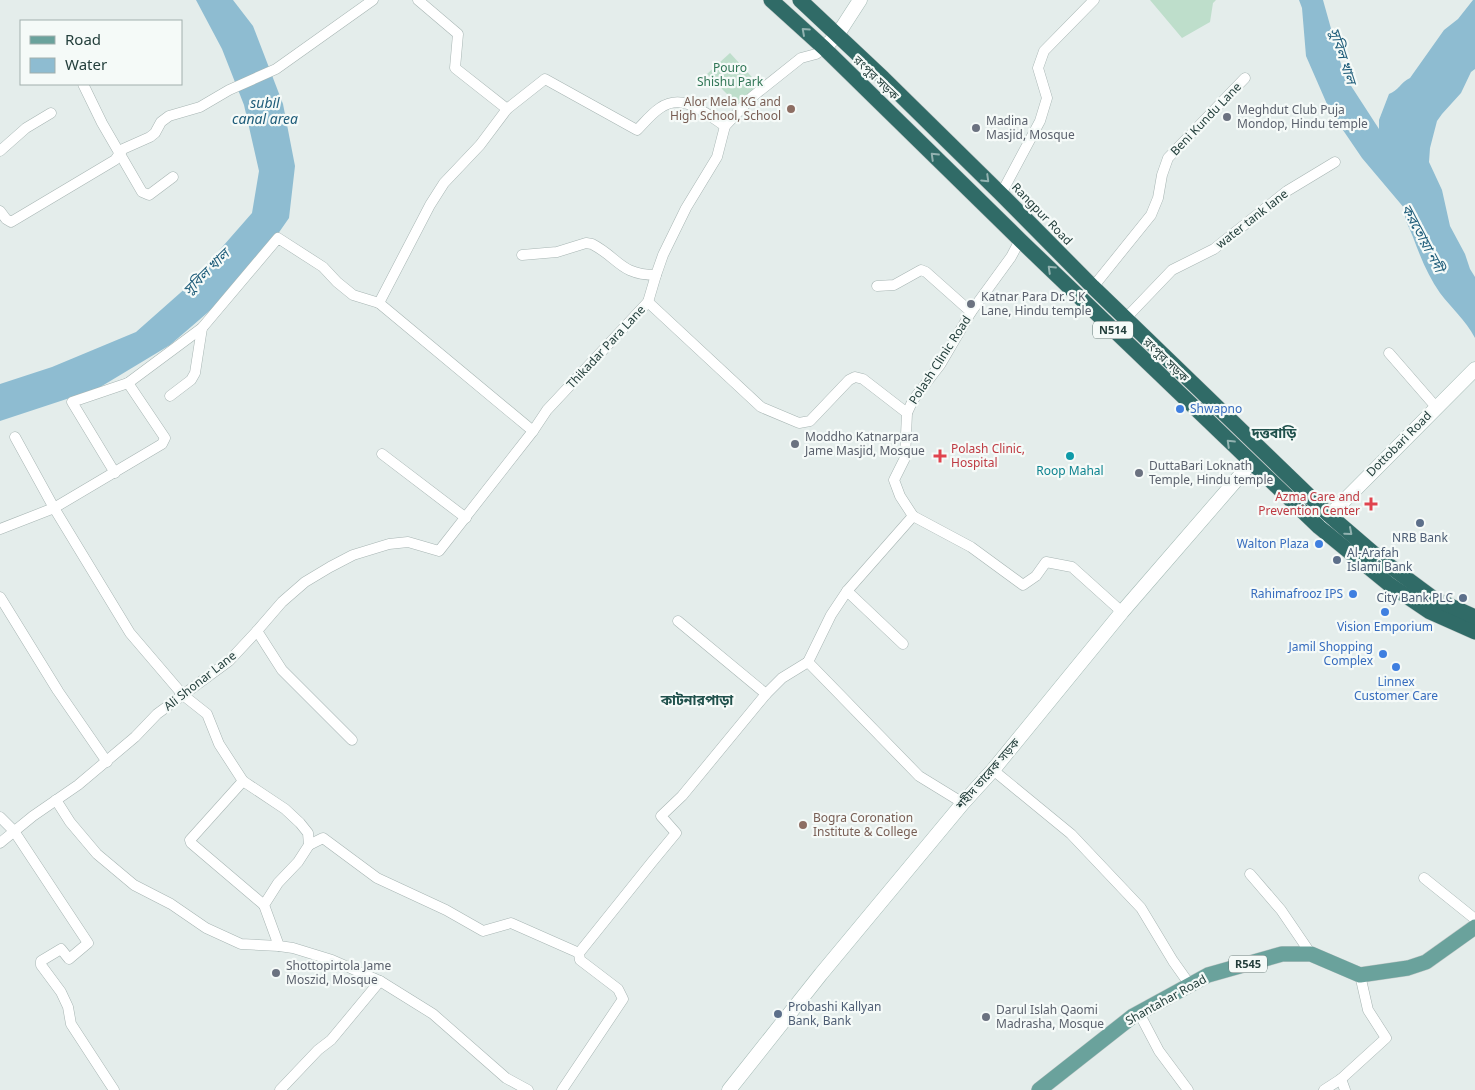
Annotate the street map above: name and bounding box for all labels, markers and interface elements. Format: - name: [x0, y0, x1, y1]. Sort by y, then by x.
- legend: [20, 20, 182, 85]
- water label: সুবিল খাল: [1325, 25, 1362, 89]
- one-way arrow: [802, 27, 811, 36]
- text: Road: [65, 29, 101, 49]
- street label: রংপুর সড়ক: [849, 51, 903, 104]
- text: Water: [65, 54, 107, 74]
- park label: Pouro Shishu Park: [697, 59, 764, 90]
- street label: Beni Kundu Lane: [1166, 78, 1245, 159]
- water label: subil canal area: [232, 93, 298, 128]
- place label: Alor Mela KG and High School, School: [670, 93, 781, 124]
- place label: Meghdut Club Puja Mondop, Hindu temple: [1237, 101, 1368, 132]
- marker: Alor Mela KG and High School, School: [785, 103, 797, 115]
- marker: Meghdut Club Puja Mondop, Hindu temple: [1221, 111, 1233, 123]
- place label: Madina Masjid, Mosque: [986, 112, 1075, 143]
- marker: Madina Masjid, Mosque: [970, 122, 982, 134]
- one-way arrow: [931, 153, 940, 162]
- one-way arrow: [981, 173, 990, 182]
- street label: Rangpur Road: [1008, 179, 1077, 249]
- street label: water tank lane: [1212, 185, 1292, 252]
- water label: করতোয়া নদী: [1398, 200, 1451, 278]
- water label: সুবিল খাল: [178, 243, 235, 299]
- one-way arrow: [1047, 266, 1056, 275]
- place label: Katnar Para Dr. S K Lane, Hindu temple: [981, 288, 1092, 319]
- marker: Katnar Para Dr. S K Lane, Hindu temple: [965, 298, 977, 310]
- street label: Thikadar Para Lane: [562, 301, 649, 392]
- street label: Polash Clinic Road: [905, 312, 975, 407]
- road number: N514: [1093, 322, 1133, 338]
- street label: রংপুর সড়ক: [1139, 333, 1193, 386]
- place label: Shwapno: [1190, 400, 1242, 417]
- marker: Shwapno: [1174, 403, 1186, 415]
- street label: Dottobari Road: [1362, 407, 1435, 480]
- district label: দত্তবাড়ি: [1251, 423, 1297, 442]
- place label: Moddho Katnarpara Jame Masjid, Mosque: [804, 428, 925, 459]
- marker: Moddho Katnarpara Jame Masjid, Mosque: [789, 438, 801, 450]
- place label: Polash Clinic, Hospital: [951, 440, 1025, 471]
- one-way arrow: [1227, 440, 1236, 449]
- marker: Polash Clinic, Hospital: [933, 449, 947, 463]
- marker: Roop Mahal: [1064, 450, 1076, 462]
- place label: DuttaBari Loknath Temple, Hindu temple: [1149, 457, 1274, 488]
- place label: Roop Mahal: [1036, 462, 1104, 479]
- marker: DuttaBari Loknath Temple, Hindu temple: [1133, 467, 1145, 479]
- place label: Azma Care and Prevention Center: [1258, 488, 1360, 519]
- marker: Azma Care and Prevention Center: [1364, 497, 1378, 511]
- marker: NRB Bank: [1414, 517, 1426, 529]
- one-way arrow: [1343, 526, 1352, 535]
- place label: NRB Bank: [1392, 529, 1449, 546]
- place label: Walton Plaza: [1237, 535, 1309, 552]
- marker: Walton Plaza: [1313, 538, 1325, 550]
- place label: Al-Arafah Islami Bank: [1347, 544, 1413, 575]
- marker: Al-Arafah Islami Bank: [1331, 554, 1343, 566]
- place label: Rahimafrooz IPS: [1250, 585, 1343, 602]
- marker: Rahimafrooz IPS: [1347, 588, 1359, 600]
- place label: City Bank PLC: [1376, 589, 1453, 606]
- marker: City Bank PLC: [1457, 592, 1469, 604]
- marker: Vision Emporium: [1379, 606, 1391, 618]
- place label: Vision Emporium: [1337, 618, 1433, 635]
- place label: Jamil Shopping Complex: [1288, 638, 1374, 669]
- street label: Ali Shonar Lane: [160, 647, 240, 714]
- marker: Jamil Shopping Complex: [1377, 648, 1389, 660]
- marker: Linnex Customer Care: [1390, 661, 1402, 673]
- place label: Linnex Customer Care: [1354, 673, 1438, 704]
- district label: কাটনারপাড়া: [660, 690, 734, 709]
- street label: শহীদ তারেক সড়ক: [951, 734, 1024, 814]
- place label: Bogra Coronation Institute & College: [813, 809, 918, 840]
- marker: Bogra Coronation Institute & College: [797, 819, 809, 831]
- road number: R545: [1229, 956, 1267, 972]
- place label: Shottopirtola Jame Moszid, Mosque: [286, 957, 391, 988]
- marker: Shottopirtola Jame Moszid, Mosque: [270, 967, 282, 979]
- street label: Shantahar Road: [1122, 970, 1209, 1029]
- place label: Probashi Kallyan Bank, Bank: [788, 998, 881, 1029]
- place label: Darul Islah Qaomi Madrasha, Mosque: [996, 1001, 1104, 1032]
- marker: Probashi Kallyan Bank, Bank: [772, 1008, 784, 1020]
- marker: Darul Islah Qaomi Madrasha, Mosque: [980, 1011, 992, 1023]

